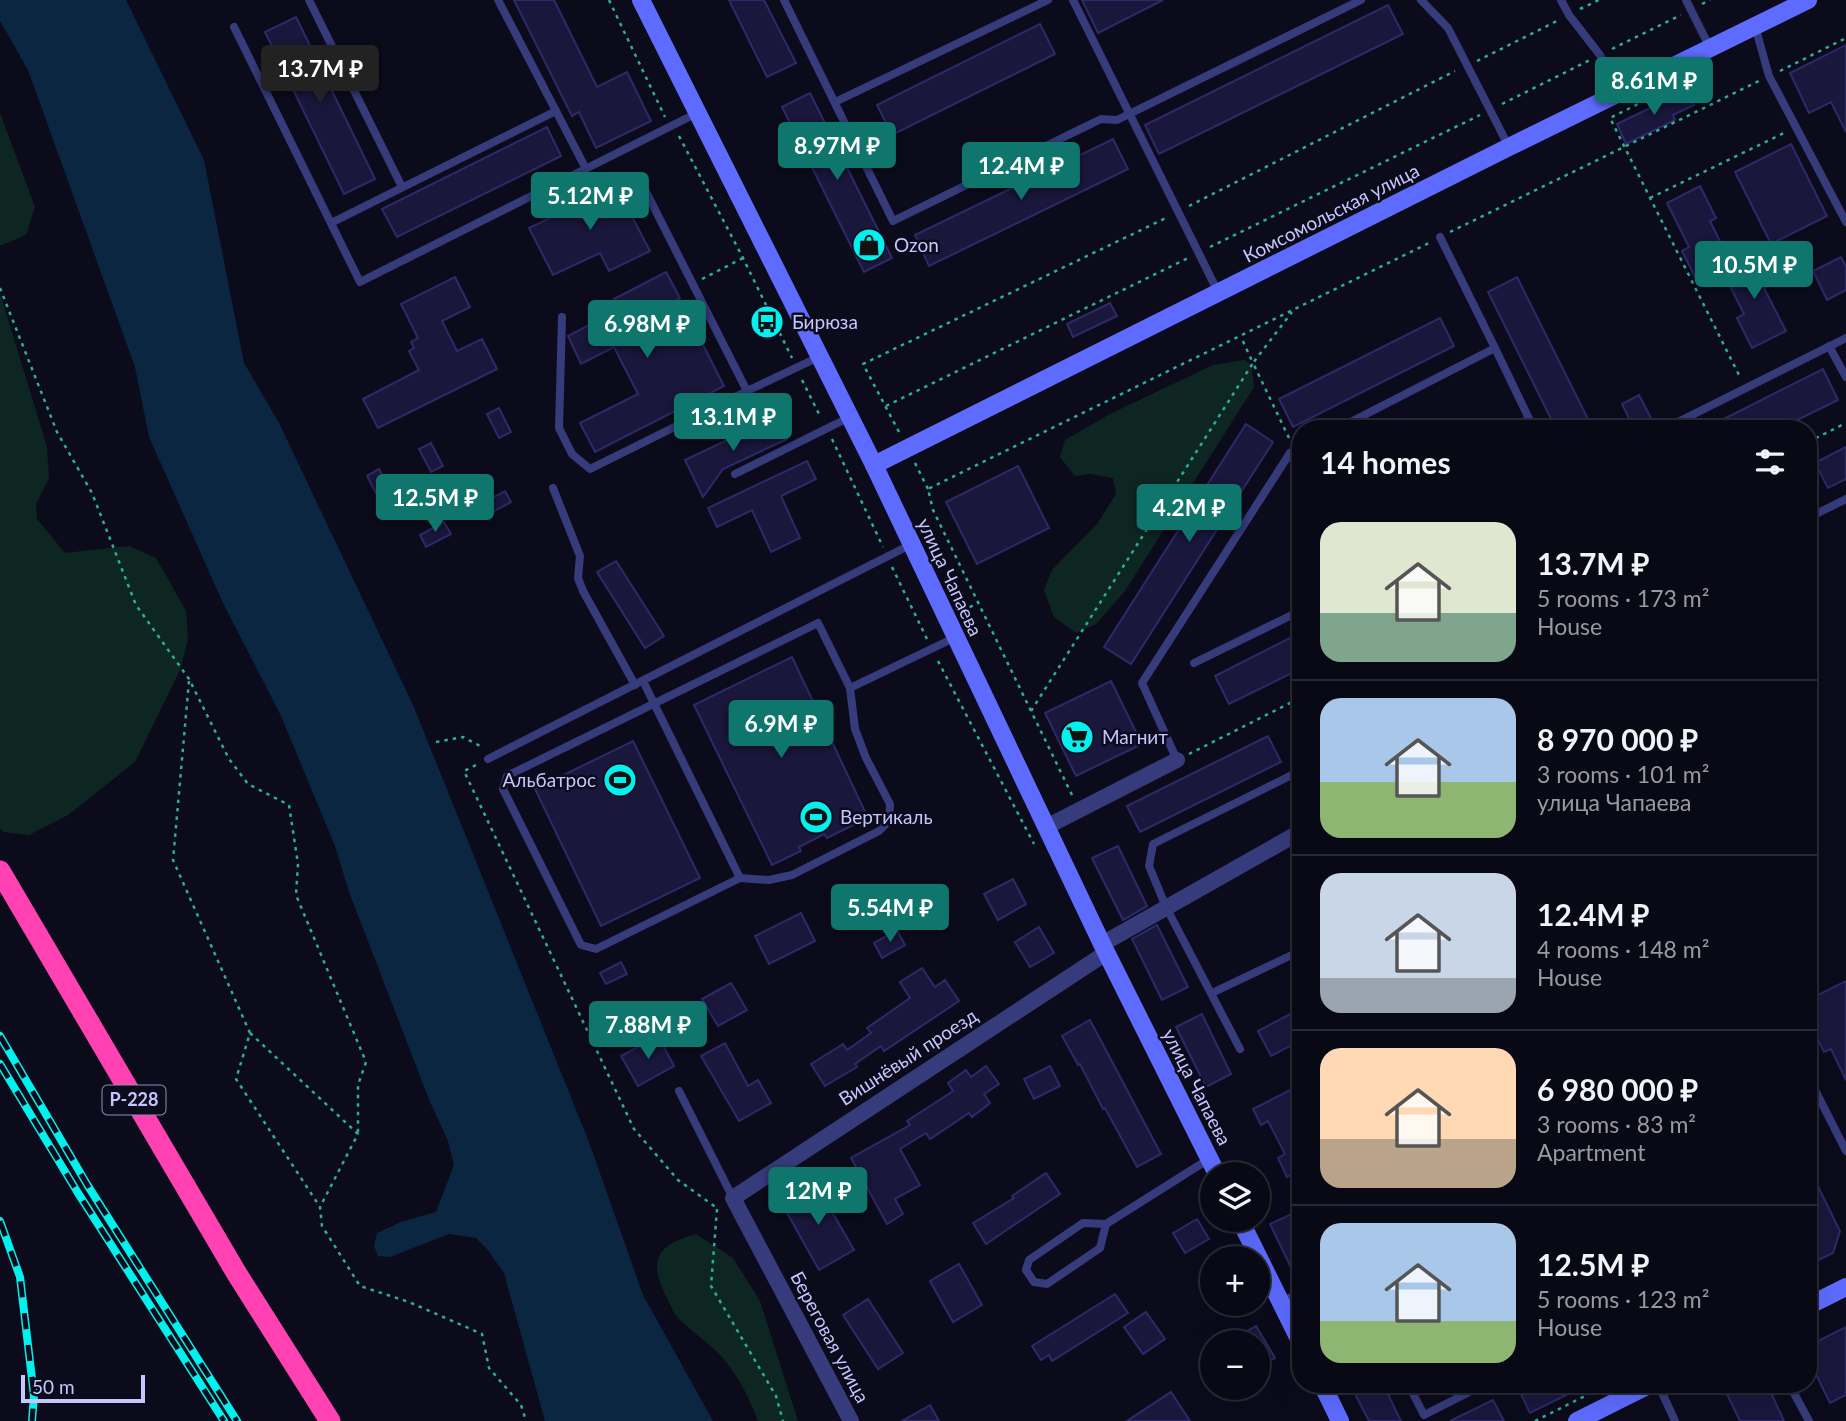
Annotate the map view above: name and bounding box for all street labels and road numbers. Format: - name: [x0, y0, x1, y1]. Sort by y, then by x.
- street label: Комсомольская улица: [1239, 158, 1423, 267]
- street label: улица Чапаева: [913, 514, 988, 639]
- street label: Вишнёвый проезд: [834, 1003, 982, 1110]
- street label: улица Чапаева: [1158, 1025, 1237, 1149]
- road number: Р-228: [102, 1086, 166, 1114]
- street label: Береговая улица: [786, 1267, 875, 1406]

